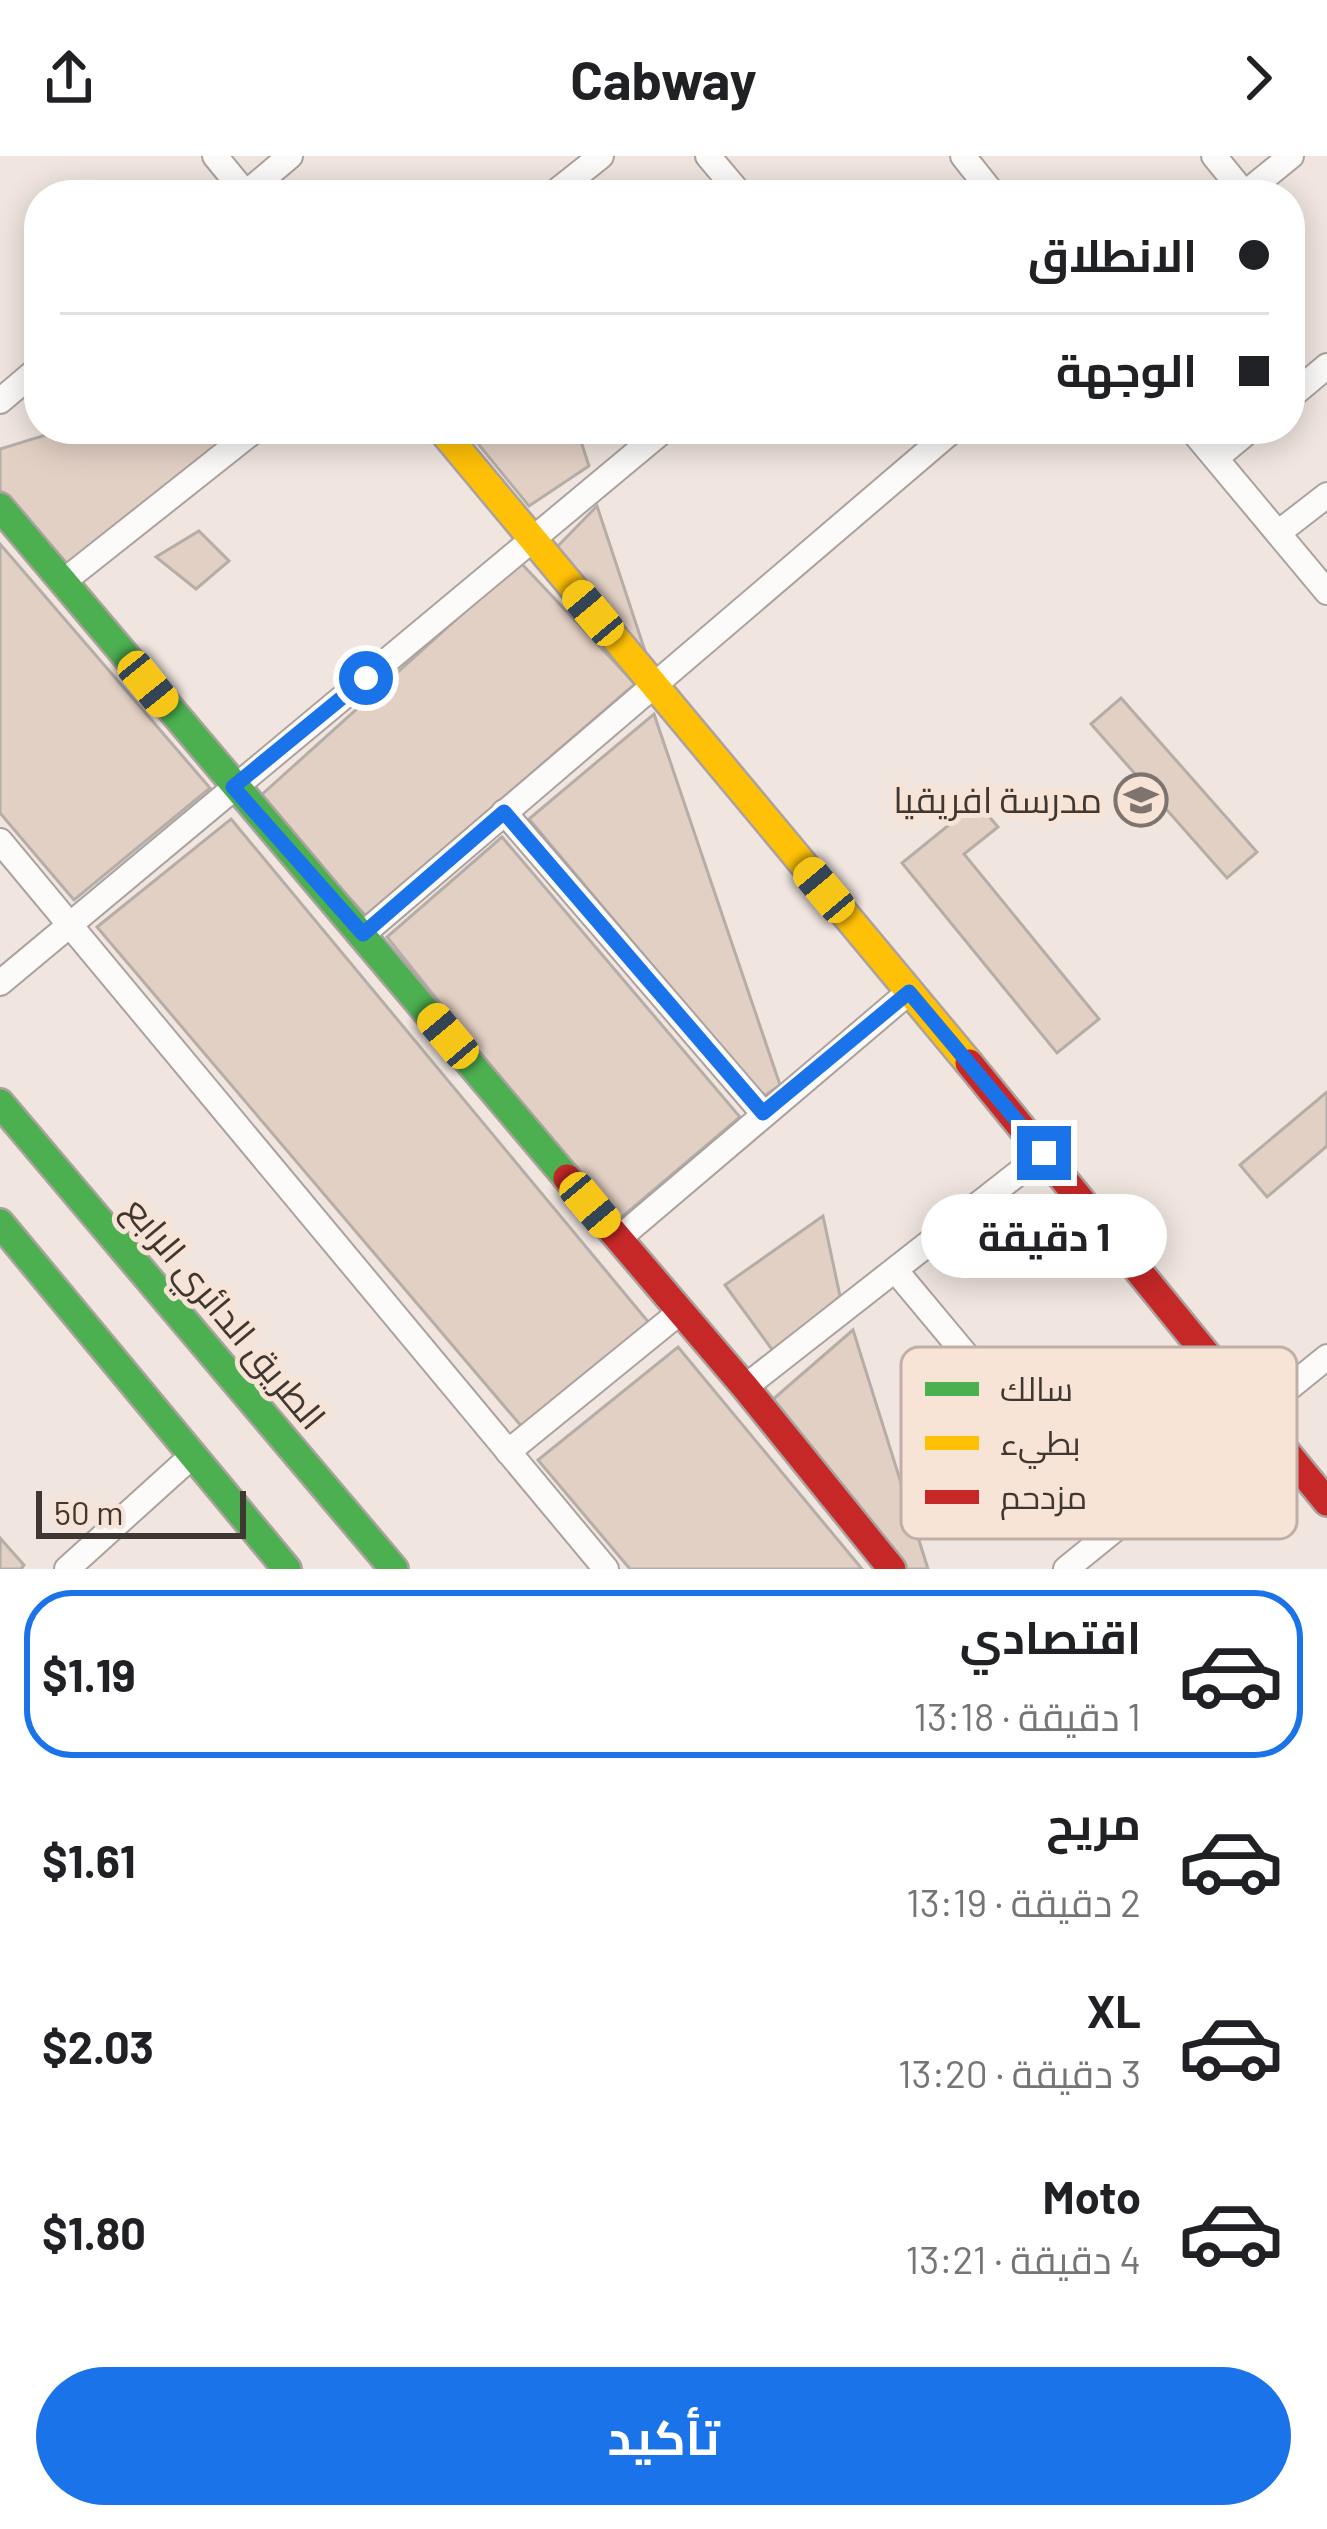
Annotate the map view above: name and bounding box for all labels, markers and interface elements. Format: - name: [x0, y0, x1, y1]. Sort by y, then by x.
- icon: share: [36, 45, 102, 111]
- icon: forward: [1225, 45, 1291, 111]
- text: Cabway: [570, 46, 757, 111]
- text: الانطلاق: [1028, 227, 1197, 281]
- text: الوجهة: [1056, 342, 1197, 396]
- car: [556, 574, 630, 652]
- car: [111, 645, 185, 723]
- route start: [339, 651, 393, 705]
- school or university icon: مدرسة افريقيا: [1113, 772, 1169, 828]
- place label: مدرسة افريقيا: [893, 777, 1102, 821]
- car: [787, 851, 861, 929]
- car: [411, 997, 485, 1075]
- route end: [1017, 1126, 1071, 1180]
- car: [553, 1166, 627, 1244]
- street label: الطريق الدائري الرابع: [110, 1187, 336, 1442]
- callout: 1 دقيقة: [921, 1195, 1167, 1279]
- text: 1 دقيقة: [978, 1212, 1110, 1259]
- legend: [901, 1347, 1297, 1539]
- text: سالك: [1000, 1368, 1073, 1408]
- text: بطيء: [1000, 1422, 1081, 1469]
- text: مزدحم: [1000, 1476, 1087, 1520]
- scale bar: [36, 1485, 246, 1538]
- text: 50 m: [54, 1492, 124, 1532]
- text: اقتصادي: [960, 1609, 1141, 1663]
- icon: car: [1177, 1620, 1285, 1728]
- text: $1.19: [42, 1647, 136, 1701]
- text: 1 دقيقة · 13:18: [913, 1692, 1141, 1739]
- text: مريح: [1046, 1795, 1141, 1849]
- icon: car: [1177, 1806, 1285, 1914]
- text: $1.61: [42, 1833, 136, 1887]
- text: 2 دقيقة · 13:19: [906, 1878, 1141, 1925]
- text: XL: [1087, 1983, 1141, 2037]
- icon: car: [1177, 1992, 1285, 2100]
- text: $2.03: [42, 2019, 154, 2073]
- text: 3 دقيقة · 13:20: [898, 2049, 1141, 2096]
- text: Moto: [1043, 2169, 1141, 2223]
- icon: car: [1177, 2178, 1285, 2286]
- text: $1.80: [42, 2205, 146, 2259]
- text: 4 دقيقة · 13:21: [906, 2235, 1141, 2282]
- button: تأكيد: [36, 2367, 1291, 2505]

